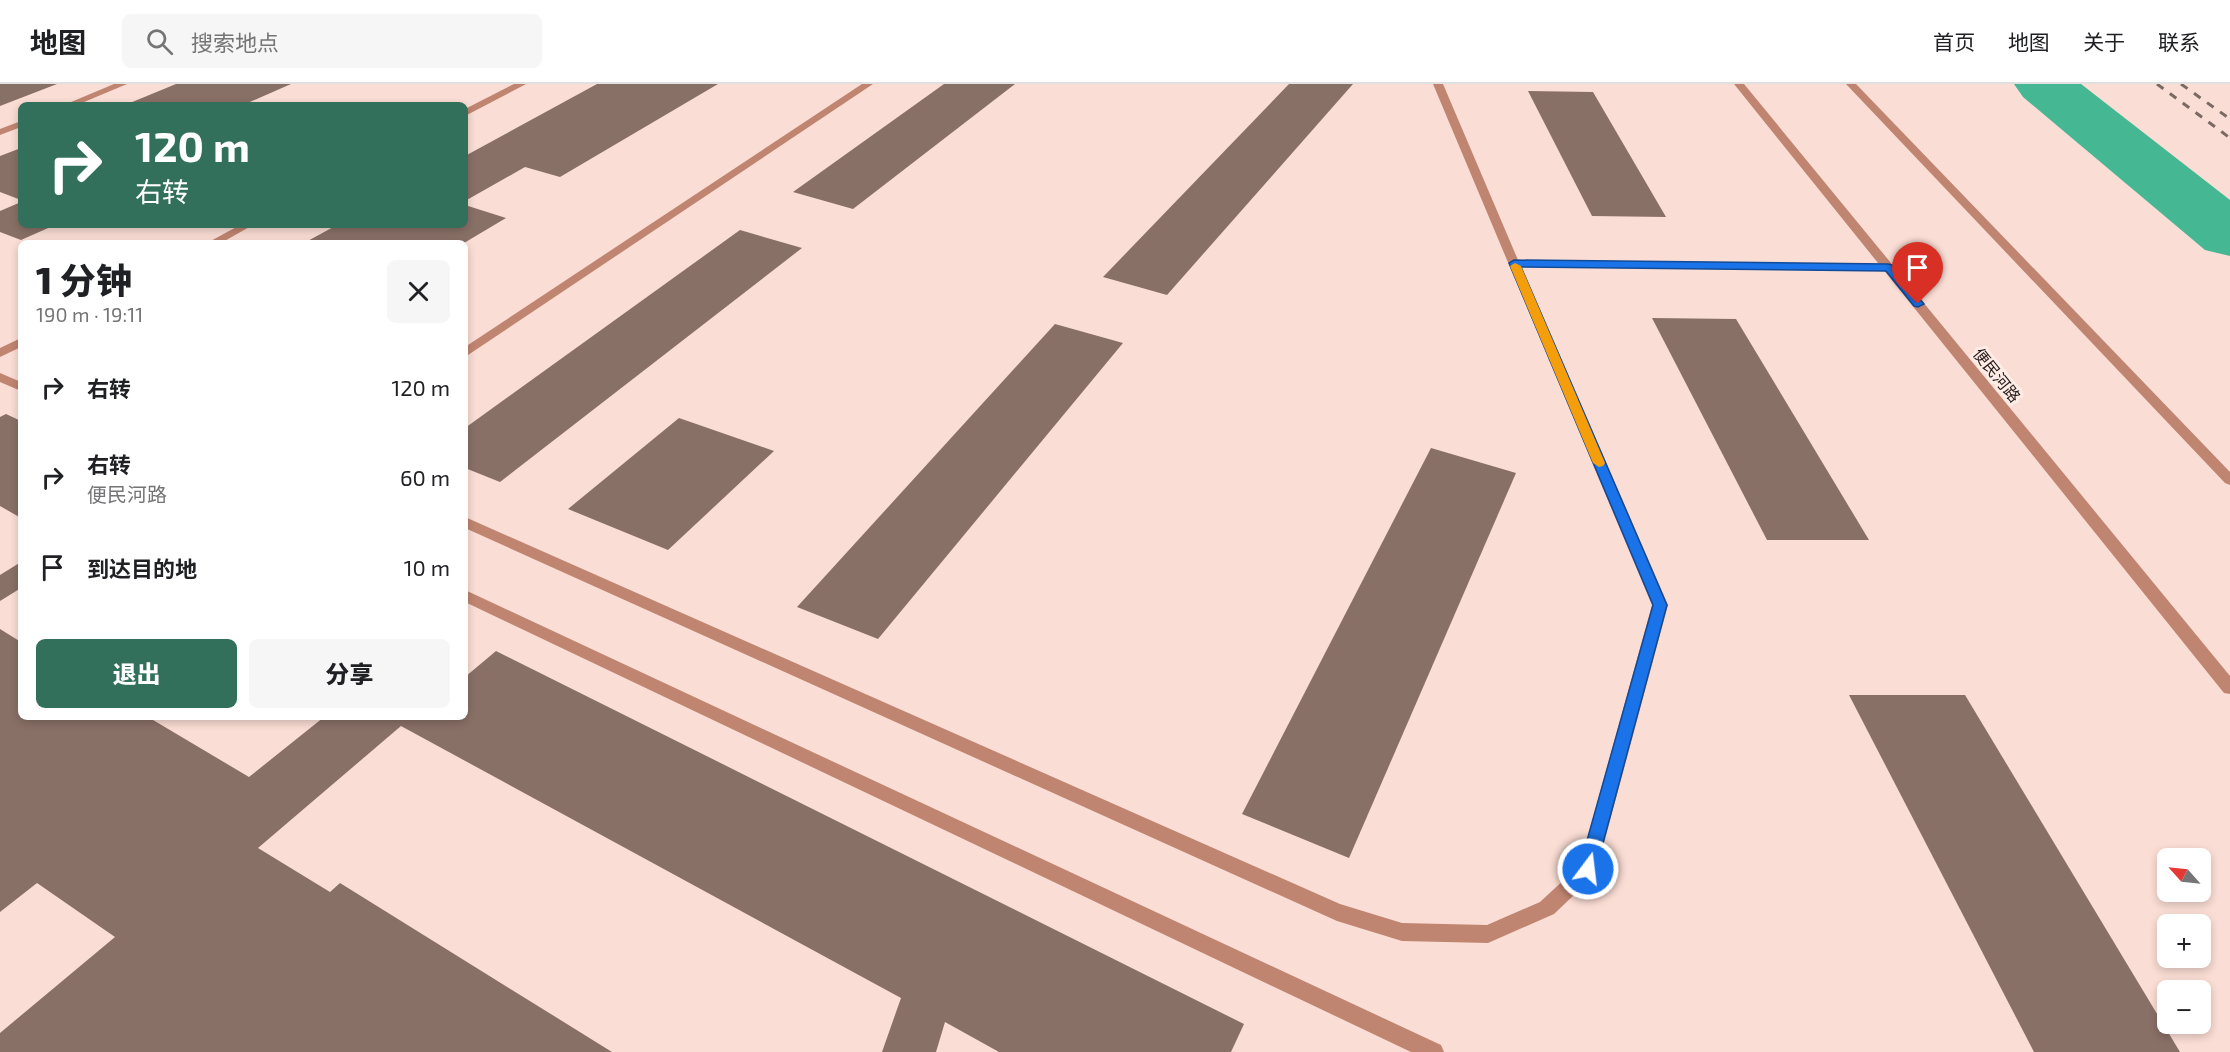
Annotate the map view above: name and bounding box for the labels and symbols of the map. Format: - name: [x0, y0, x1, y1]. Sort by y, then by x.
- pin: [1892, 242, 1943, 304]
- street label: 便民河路: [1970, 344, 2025, 406]
- position arrow: [1556, 837, 1620, 901]
- north arrow: [2157, 848, 2211, 902]

